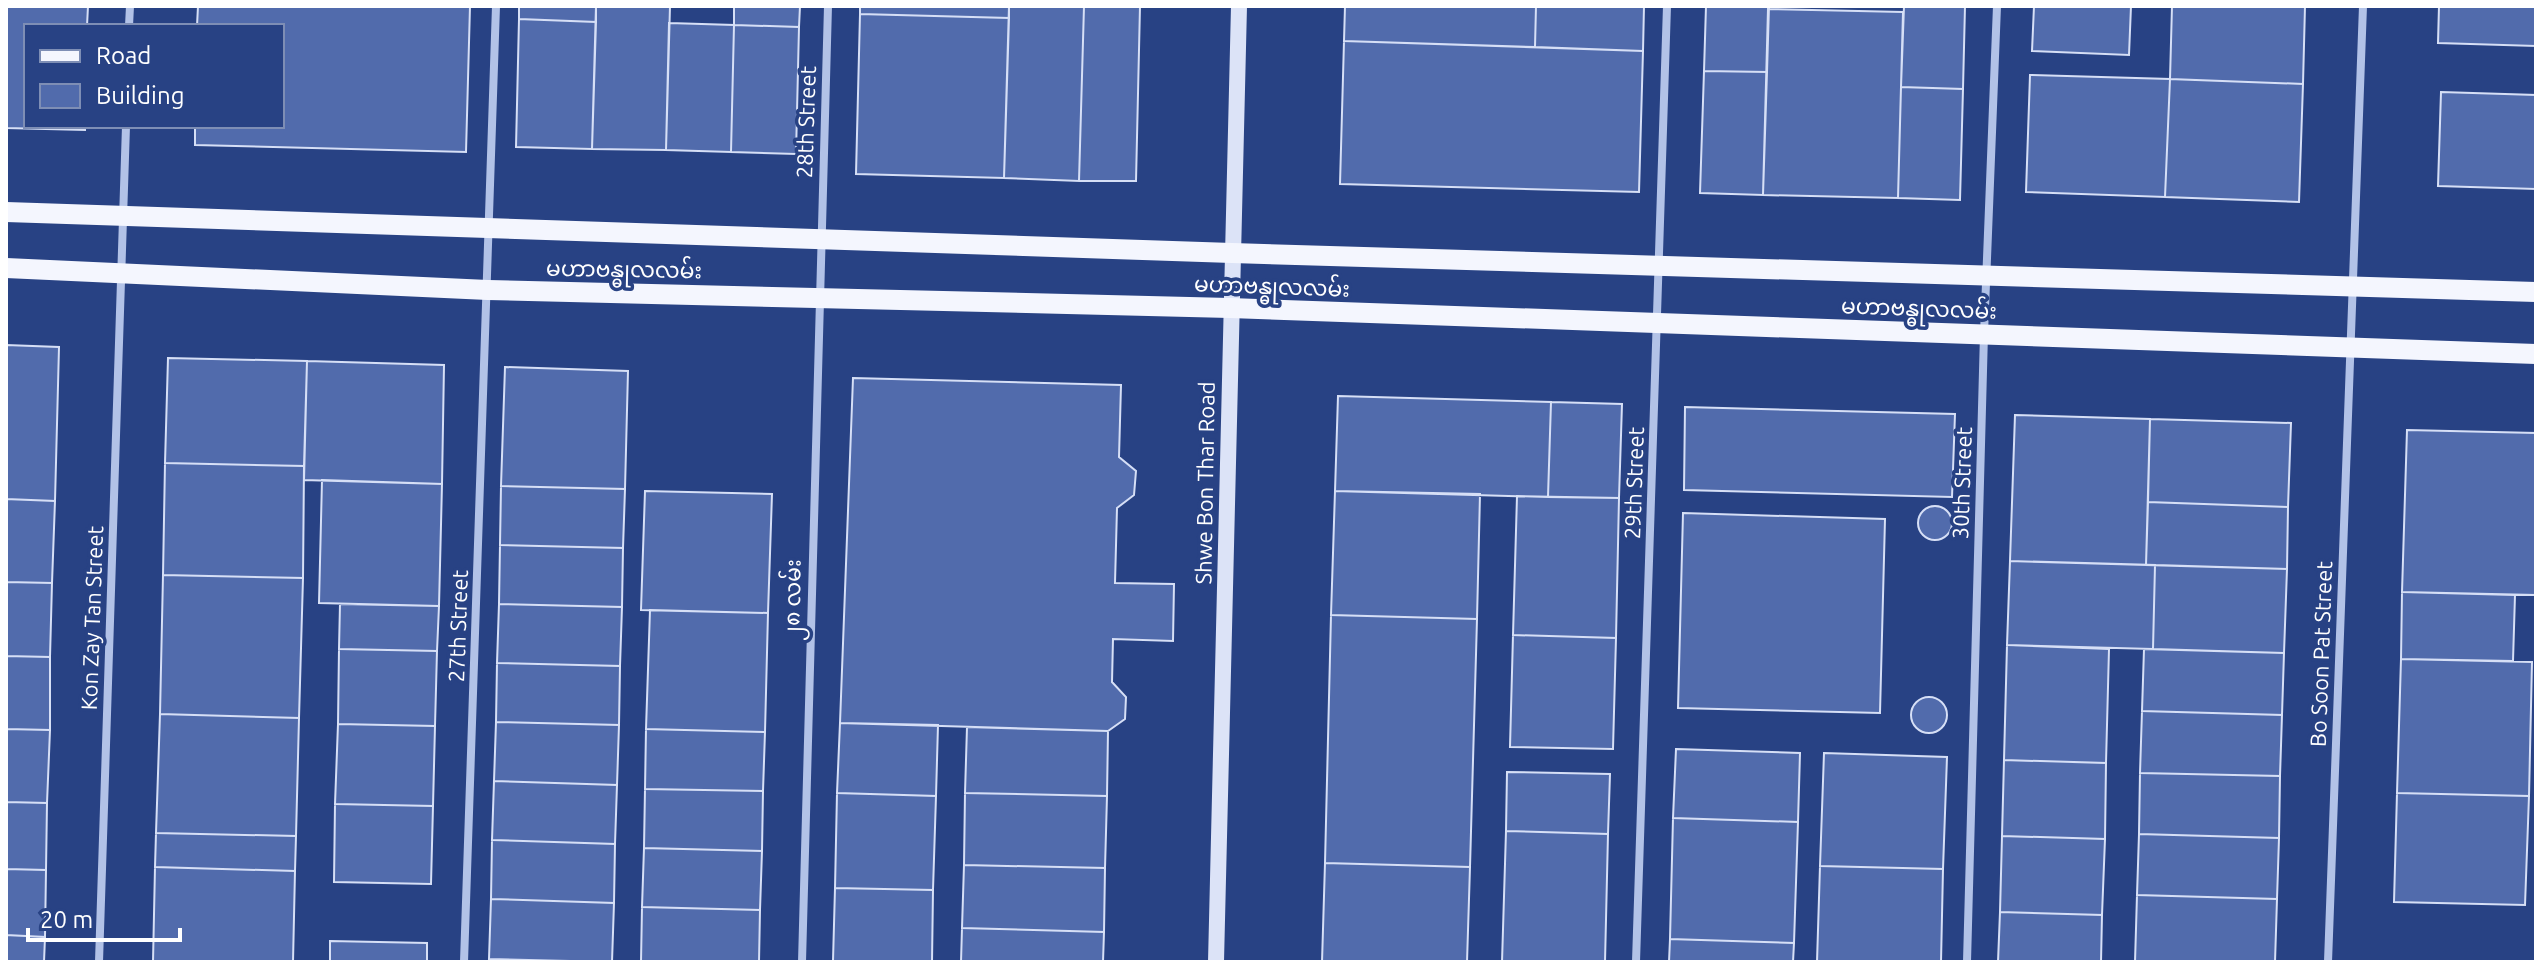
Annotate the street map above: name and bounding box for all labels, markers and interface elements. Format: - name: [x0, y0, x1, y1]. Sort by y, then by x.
- legend: [24, 24, 284, 128]
- text: Road: [96, 42, 151, 69]
- street label: 28th Street: [791, 65, 820, 179]
- text: Building: [96, 82, 184, 109]
- street label: မဟာဗန္ဓုလလမ်း: [546, 253, 702, 289]
- street label: မဟာဗန္ဓုလလမ်း: [1193, 268, 1351, 307]
- street label: မဟာဗန္ဓုလလမ်း: [1840, 290, 1998, 329]
- street label: Shwe Bon Thar Road: [1190, 381, 1219, 585]
- street label: 29th Street: [1619, 426, 1648, 540]
- street label: 30th Street: [1947, 426, 1976, 540]
- street label: Kon Zay Tan Street: [76, 525, 107, 711]
- street label: ၂၈ လမ်း: [776, 559, 811, 641]
- street label: Bo Soon Pat Street: [2305, 560, 2336, 747]
- street label: 27th Street: [443, 569, 472, 683]
- scale bar: [28, 892, 180, 942]
- text: 20 m: [40, 906, 93, 933]

